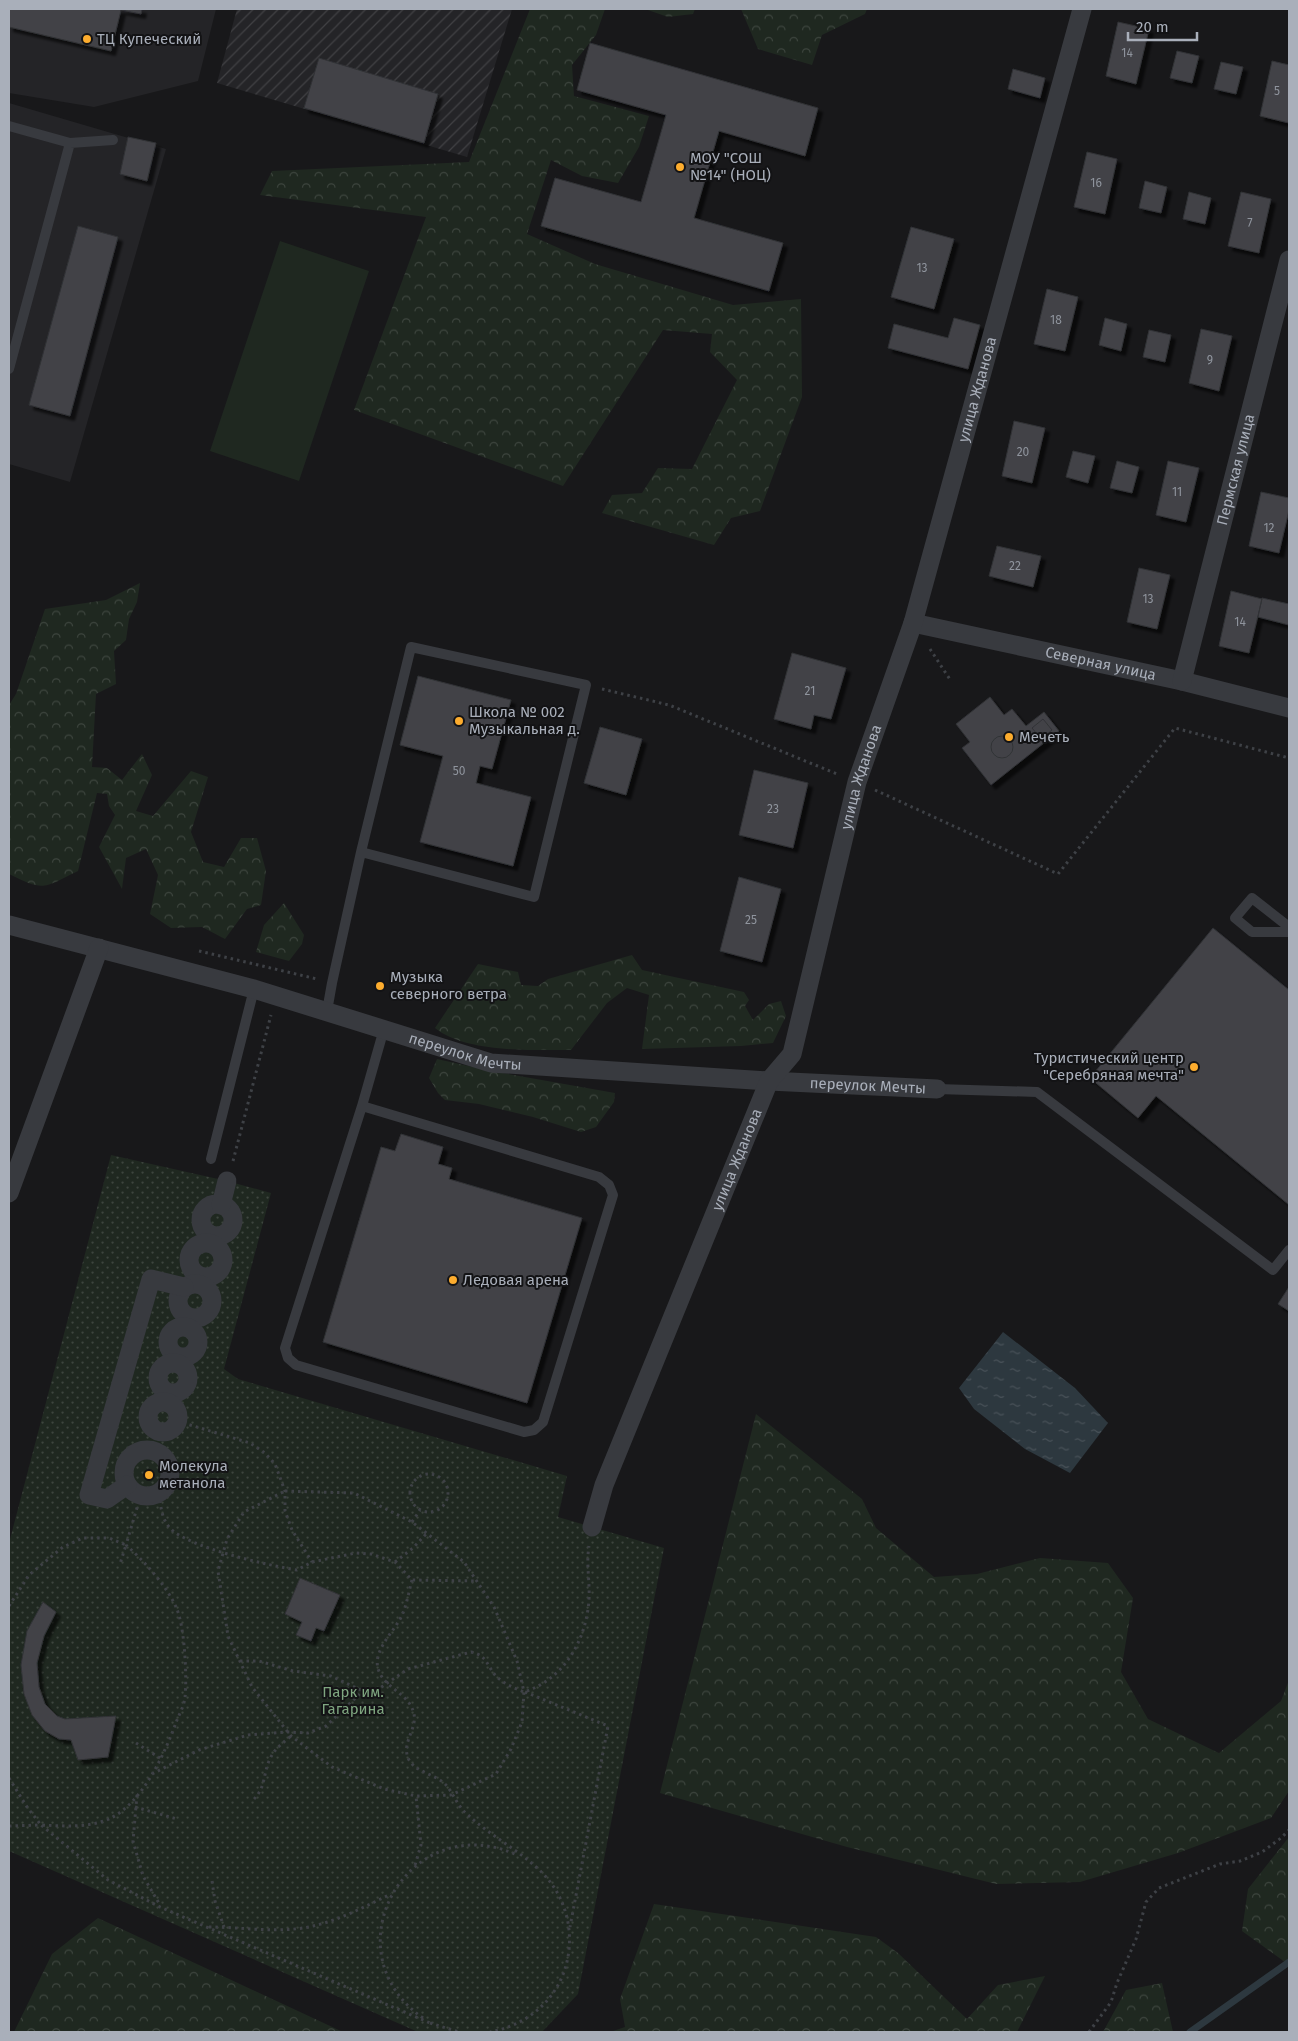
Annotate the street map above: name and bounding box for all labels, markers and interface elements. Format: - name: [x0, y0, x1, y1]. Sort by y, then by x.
- scale bar: [1128, 10, 1197, 42]
- text: 20 m: [1136, 18, 1169, 36]
- place label: ТЦ Купеческий: [97, 30, 201, 48]
- marker: ТЦ Купеческий: [81, 33, 93, 45]
- house number: 14: [1121, 46, 1133, 60]
- house number: 5: [1274, 84, 1280, 98]
- place label: МОУ "СОШ №14" (НОЦ): [690, 149, 771, 184]
- marker: МОУ "СОШ №14" (НОЦ): [674, 161, 686, 173]
- house number: 16: [1090, 176, 1102, 190]
- house number: 7: [1247, 216, 1253, 230]
- house number: 13: [916, 261, 928, 275]
- house number: 18: [1050, 313, 1062, 327]
- street label: улица Жданова: [954, 335, 1000, 444]
- house number: 9: [1207, 353, 1213, 367]
- street label: Пермская улица: [1213, 412, 1259, 527]
- house number: 20: [1017, 445, 1030, 459]
- house number: 11: [1172, 485, 1182, 499]
- house number: 12: [1263, 521, 1275, 535]
- house number: 22: [1009, 559, 1021, 573]
- house number: 13: [1142, 592, 1154, 606]
- house number: 14: [1234, 615, 1246, 629]
- street label: Северная улица: [1044, 643, 1158, 684]
- house number: 21: [805, 684, 815, 698]
- place label: Школа № 002 Музыкальная д.: [469, 703, 580, 738]
- marker: Школа № 002 Музыкальная д.: [453, 715, 465, 727]
- street label: улица Жданова: [837, 722, 885, 831]
- place label: Мечеть: [1019, 728, 1070, 746]
- marker: Мечеть: [1003, 731, 1015, 743]
- house number: 50: [453, 764, 466, 778]
- house number: 23: [767, 802, 779, 816]
- house number: 25: [745, 913, 757, 927]
- place label: Музыка северного ветра: [390, 968, 507, 1003]
- marker: Музыка северного ветра: [374, 980, 386, 992]
- street label: переулок Мечты: [406, 1029, 522, 1074]
- place label: Туристический центр "Серебряная мечта": [1034, 1049, 1184, 1084]
- marker: Туристический центр "Серебряная мечта": [1188, 1061, 1200, 1073]
- street label: переулок Мечты: [809, 1074, 926, 1097]
- street label: улица Жданова: [708, 1106, 766, 1214]
- place label: Ледовая арена: [463, 1271, 569, 1289]
- marker: Ледовая арена: [447, 1274, 459, 1286]
- place label: Молекула метанола: [159, 1457, 228, 1492]
- marker: Молекула метанола: [143, 1469, 155, 1481]
- park label: Парк им. Гагарина: [321, 1683, 385, 1718]

